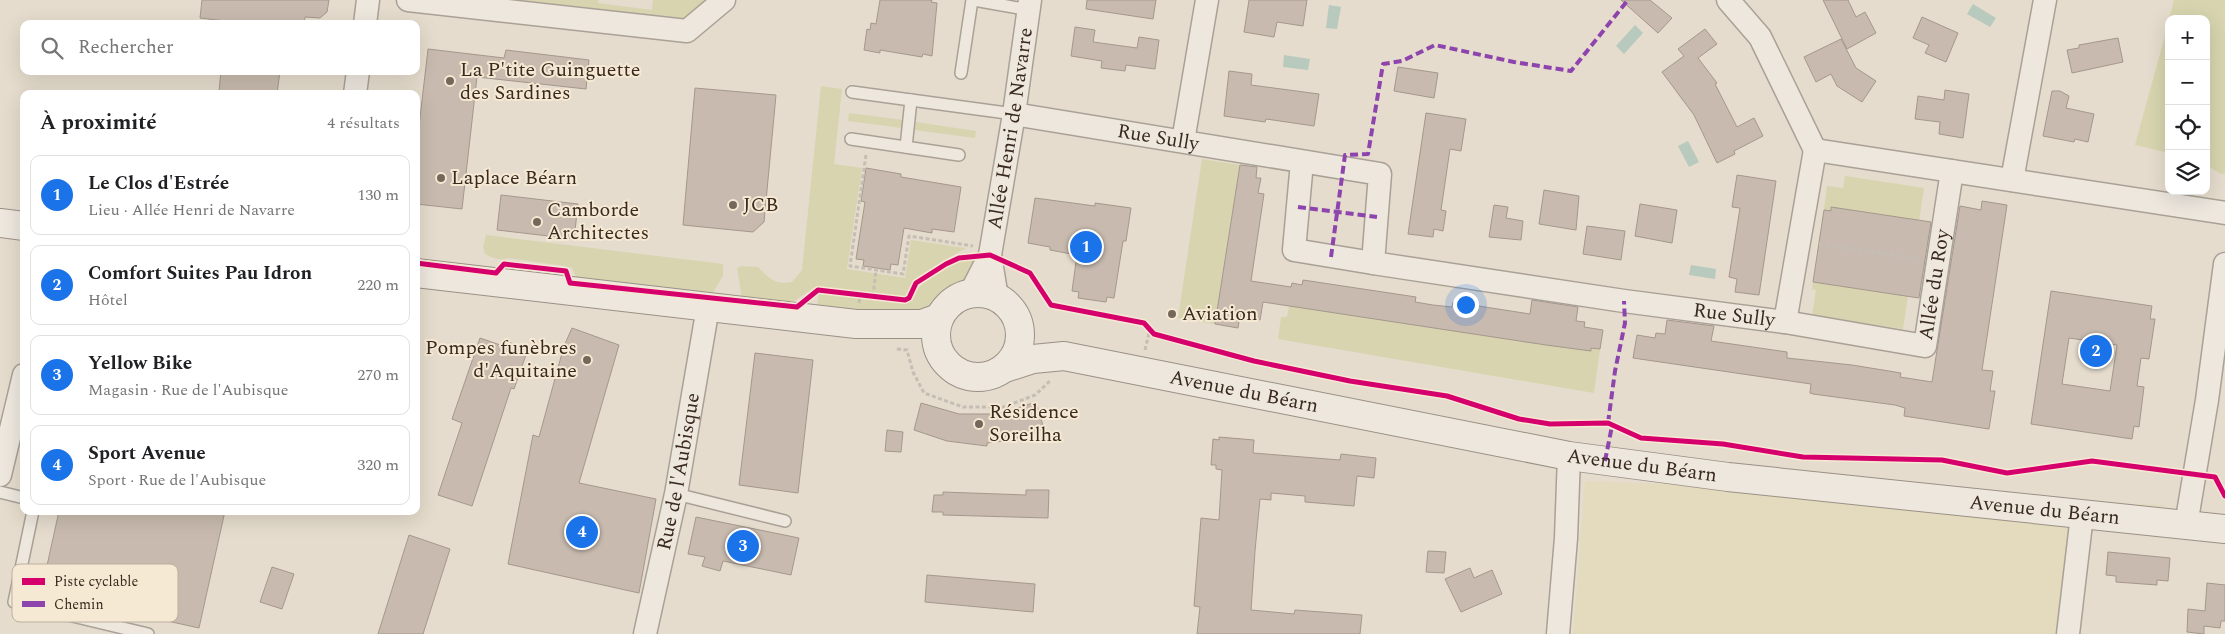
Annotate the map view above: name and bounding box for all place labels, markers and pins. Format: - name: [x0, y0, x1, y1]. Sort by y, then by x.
- place label: La P'tite Guinguette des Sardines: [460, 55, 640, 108]
- marker: La P'tite Guinguette des Sardines: [444, 75, 456, 87]
- place label: Laplace Béarn: [451, 163, 577, 193]
- marker: Laplace Béarn: [435, 172, 447, 184]
- place label: JCB: [743, 190, 778, 220]
- place label: Camborde Architectes: [547, 195, 649, 248]
- marker: JCB: [727, 199, 739, 211]
- marker: Camborde Architectes: [531, 216, 543, 228]
- pin: 1: [1070, 228, 1102, 266]
- place label: Aviation: [1182, 299, 1258, 329]
- marker: Aviation: [1166, 308, 1178, 320]
- pin: 2: [2080, 332, 2112, 370]
- place label: Pompes funèbres d'Aquitaine: [425, 333, 577, 386]
- marker: Pompes funèbres d'Aquitaine: [581, 354, 593, 366]
- place label: Résidence Soreilha: [989, 397, 1079, 450]
- marker: Résidence Soreilha: [973, 418, 985, 430]
- pin: 4: [566, 513, 598, 551]
- pin: 3: [727, 527, 759, 565]

